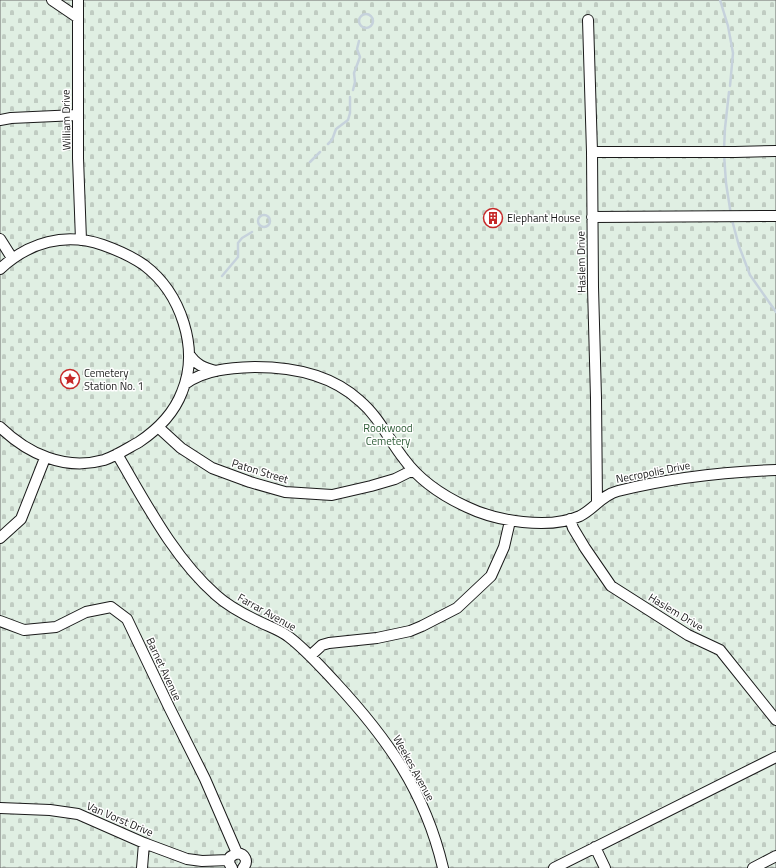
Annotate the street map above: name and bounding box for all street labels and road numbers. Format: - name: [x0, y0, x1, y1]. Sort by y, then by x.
- street label: William Drive: [57, 89, 75, 151]
- street label: Haslem Drive: [572, 231, 590, 293]
- street label: Paton Street: [230, 455, 290, 487]
- street label: Necropolis Drive: [614, 457, 692, 487]
- street label: Farrar Avenue: [235, 589, 300, 635]
- street label: Haslem Drive: [645, 589, 707, 635]
- street label: Barnet Avenue: [142, 635, 186, 704]
- street label: Weekes Avenue: [389, 732, 439, 804]
- street label: Van Vorst Drive: [84, 798, 156, 840]

